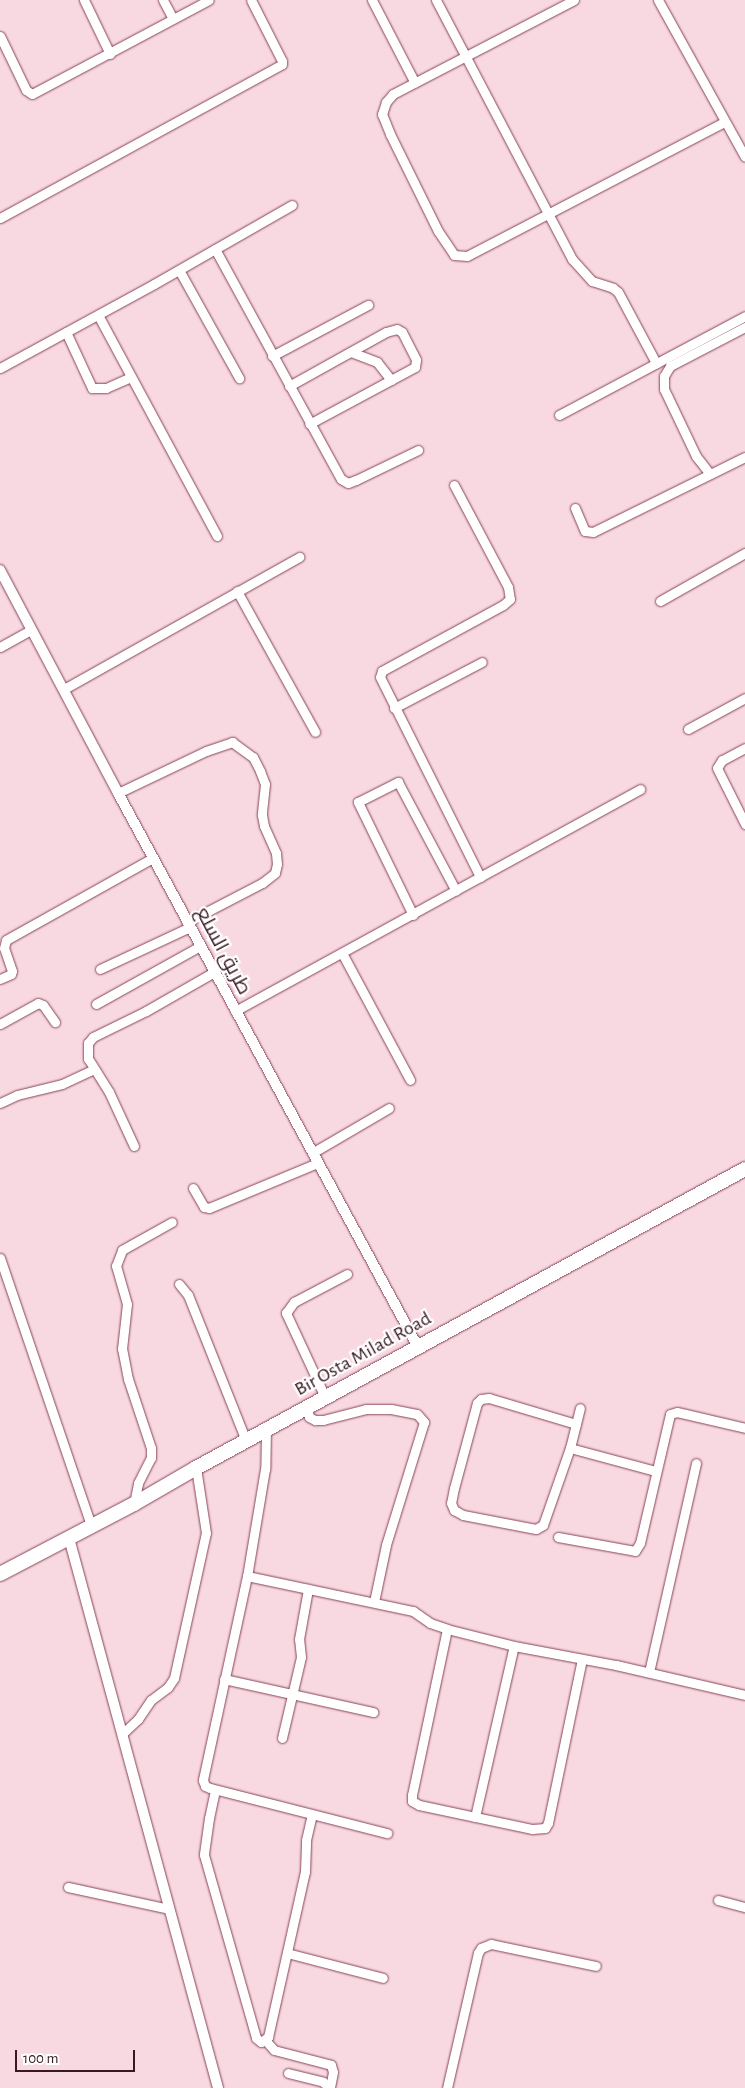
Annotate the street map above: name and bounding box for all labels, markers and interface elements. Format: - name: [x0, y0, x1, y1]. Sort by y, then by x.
- street label: طريق السلع: [190, 903, 256, 999]
- street label: Bir Osta Milad Road: [290, 1307, 436, 1401]
- scale bar: [18, 2040, 138, 2072]
- text: 100 m: [23, 2051, 58, 2066]

